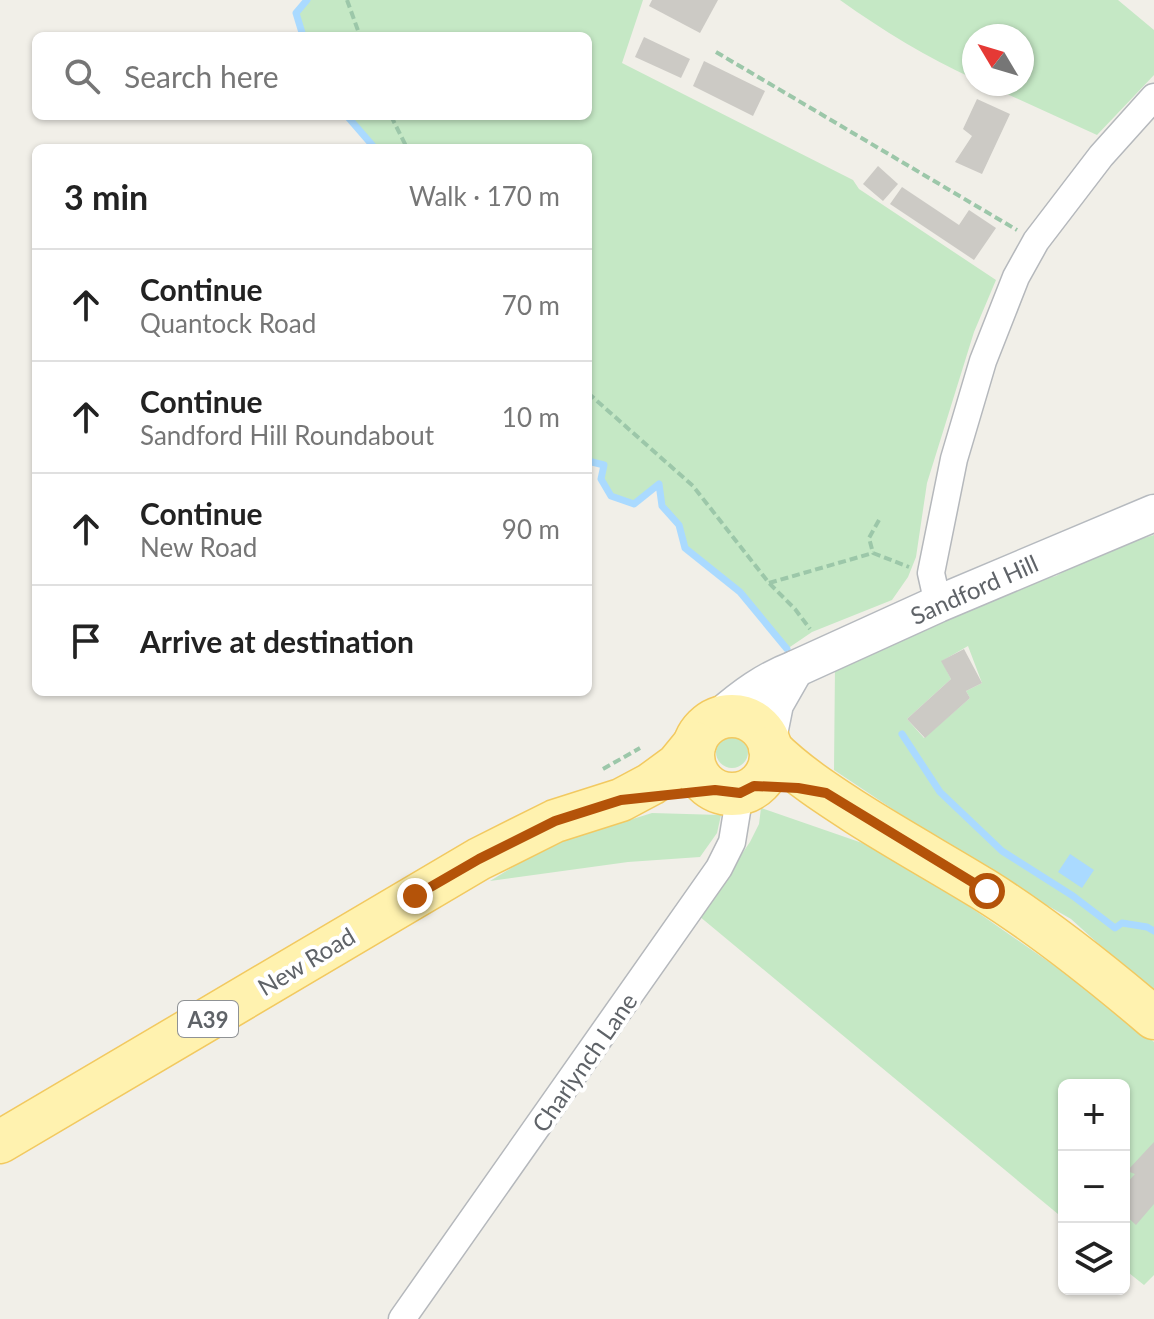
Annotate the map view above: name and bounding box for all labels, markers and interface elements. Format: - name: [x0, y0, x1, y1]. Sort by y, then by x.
- north arrow: [962, 24, 1034, 96]
- search box: [32, 32, 592, 120]
- icon: search: [60, 54, 104, 98]
- text: Search here: [124, 58, 279, 94]
- text: 3 min: [64, 176, 148, 217]
- text: Walk · 170 m: [409, 180, 560, 212]
- text: Continue: [140, 271, 263, 307]
- icon: ahead: [64, 283, 108, 327]
- text: 70 m: [502, 289, 560, 321]
- text: Quantock Road: [140, 307, 316, 339]
- text: Continue: [140, 383, 263, 419]
- icon: ahead: [64, 395, 108, 439]
- text: 10 m: [502, 401, 560, 433]
- text: Sandford Hill Roundabout: [140, 419, 434, 451]
- text: Continue: [140, 495, 263, 531]
- icon: ahead: [64, 507, 108, 551]
- text: 90 m: [502, 513, 560, 545]
- text: New Road: [140, 531, 257, 563]
- street label: Sandford Hill: [906, 548, 1042, 630]
- icon: arrive: [64, 619, 108, 663]
- text: Arrive at destination: [140, 623, 414, 659]
- route start: [969, 873, 1005, 909]
- route end: [397, 878, 433, 914]
- street label: New Road: [252, 921, 360, 1001]
- street label: Charlynch Lane: [525, 987, 643, 1137]
- road number: A39: [178, 1001, 238, 1037]
- map controls: [1058, 1079, 1130, 1295]
- button: +: [1058, 1079, 1130, 1151]
- button: −: [1058, 1151, 1130, 1223]
- button: layers: [1058, 1223, 1130, 1295]

